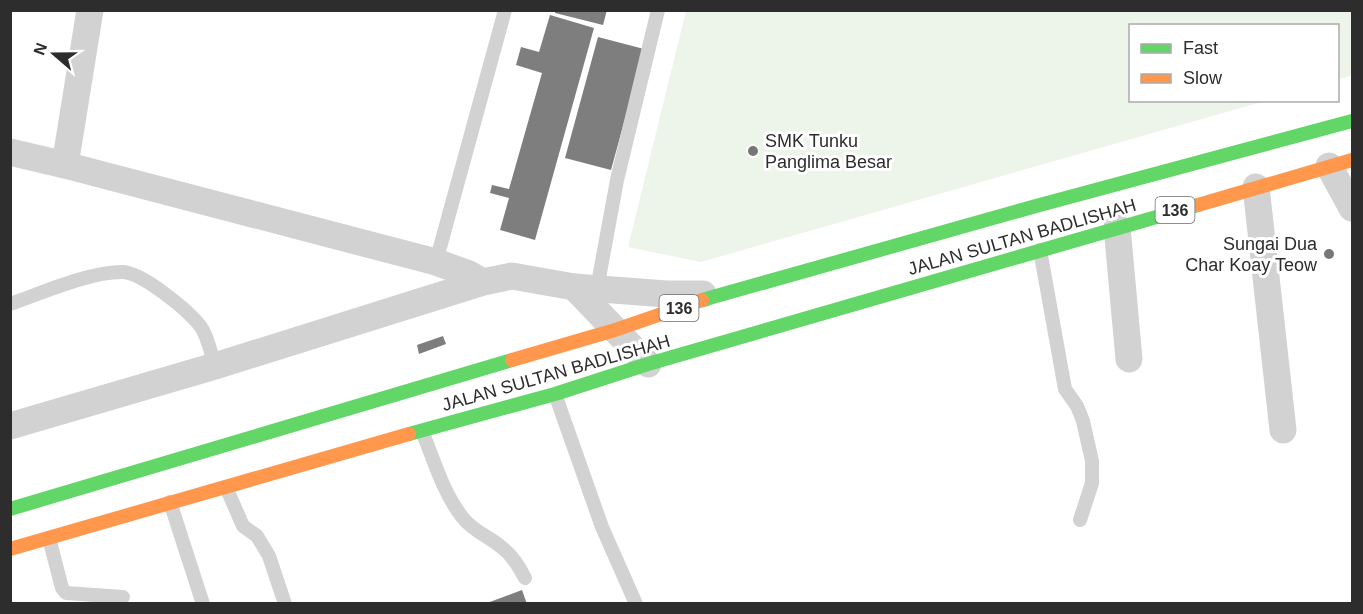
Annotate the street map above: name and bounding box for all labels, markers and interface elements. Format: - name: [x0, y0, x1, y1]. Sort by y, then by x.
- north arrow: [24, 24, 84, 84]
- legend: [1129, 24, 1339, 102]
- text: Fast: [1183, 38, 1218, 58]
- text: N: [30, 41, 50, 57]
- text: Slow: [1183, 68, 1223, 88]
- place label: SMK Tunku Panglima Besar: [765, 131, 892, 172]
- marker: SMK Tunku Panglima Besar: [746, 144, 760, 158]
- street label: JALAN SULTAN BADLISHAH: [906, 195, 1138, 279]
- road number: 136: [1156, 197, 1194, 223]
- place label: Sungai Dua Char Koay Teow: [1185, 234, 1318, 275]
- marker: Sungai Dua Char Koay Teow: [1322, 247, 1336, 261]
- road number: 136: [660, 295, 698, 321]
- street label: JALAN SULTAN BADLISHAH: [440, 331, 672, 415]

